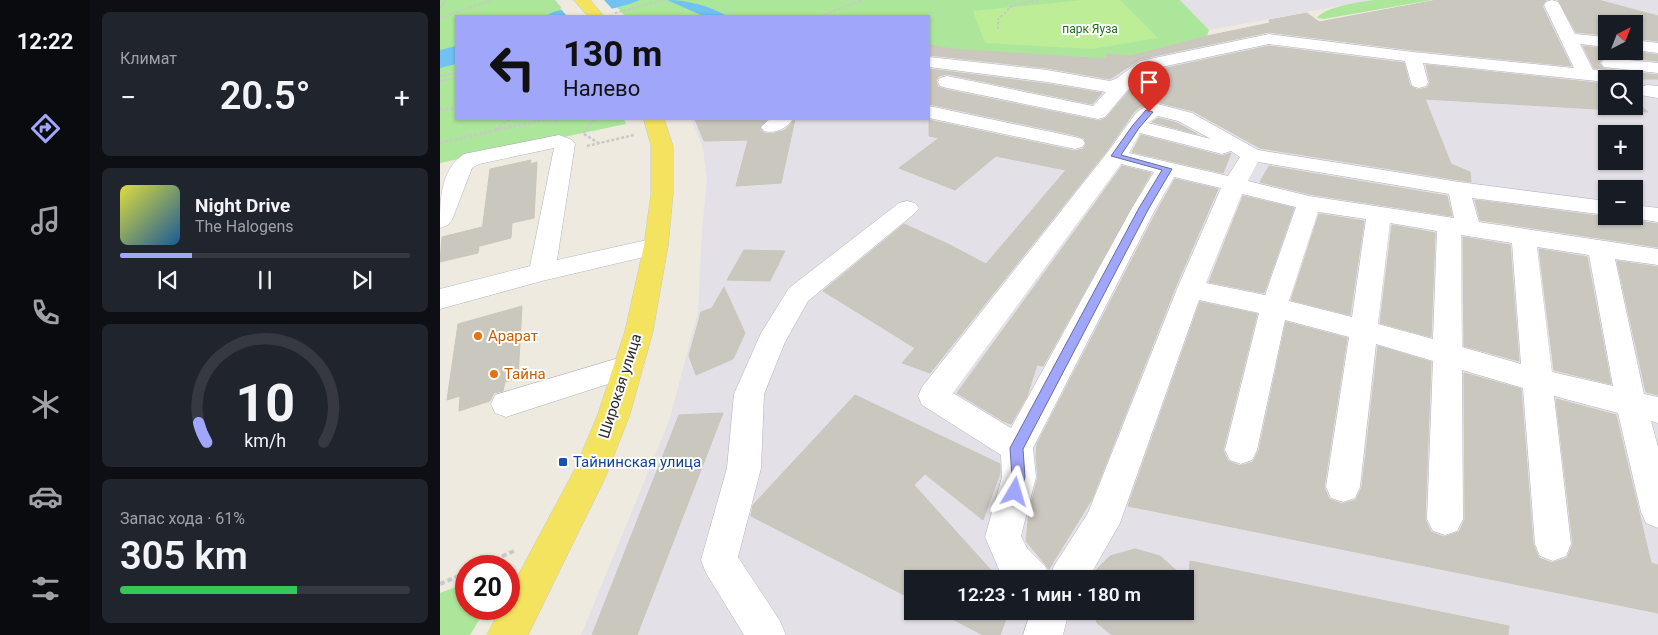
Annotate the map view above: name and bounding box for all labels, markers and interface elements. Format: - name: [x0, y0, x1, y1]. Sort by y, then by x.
- north arrow: [1598, 15, 1642, 60]
- map controls: [1598, 15, 1643, 225]
- park label: парк Яуза: [1062, 22, 1118, 36]
- text: 12:22: [17, 29, 73, 54]
- text: 130 m: [563, 34, 662, 75]
- icon: left: [480, 35, 545, 100]
- text: Климат: [120, 49, 177, 68]
- pin: [1128, 61, 1170, 112]
- icon: arrive: [1135, 68, 1163, 96]
- button: search: [1598, 70, 1643, 115]
- text: 20.5°: [220, 74, 310, 118]
- text: Налево: [563, 76, 640, 101]
- text: −: [120, 81, 136, 114]
- text: +: [394, 81, 410, 114]
- icon: directions: [28, 111, 63, 146]
- button: +: [1598, 125, 1643, 170]
- button: −: [1598, 180, 1643, 225]
- text: Night Drive: [195, 194, 290, 217]
- icon: music: [28, 203, 63, 238]
- text: The Halogens: [195, 217, 294, 236]
- icon: previous: [154, 266, 182, 294]
- icon: pause: [251, 266, 279, 294]
- icon: next: [348, 266, 376, 294]
- icon: phone: [28, 295, 63, 330]
- place label: Арарат: [488, 327, 538, 345]
- marker: Арарат: [472, 330, 484, 342]
- street label: Широкая улица: [595, 331, 645, 441]
- place label: Тайна: [504, 365, 546, 383]
- marker: Тайна: [488, 368, 500, 380]
- text: 10: [235, 373, 295, 434]
- icon: climate: [28, 387, 63, 422]
- text: km/h: [244, 430, 286, 451]
- place label: Тайнинская улица: [573, 453, 701, 471]
- marker: Тайнинская улица: [557, 456, 569, 468]
- position arrow: [988, 465, 1040, 517]
- icon: car: [28, 479, 63, 514]
- text: Запас хода · 61%: [120, 509, 245, 528]
- text: 305 km: [120, 534, 248, 578]
- speed limit sign: 20: [455, 555, 520, 620]
- icon: filters: [28, 571, 63, 606]
- text: 12:23 · 1 мин · 180 m: [957, 583, 1141, 606]

